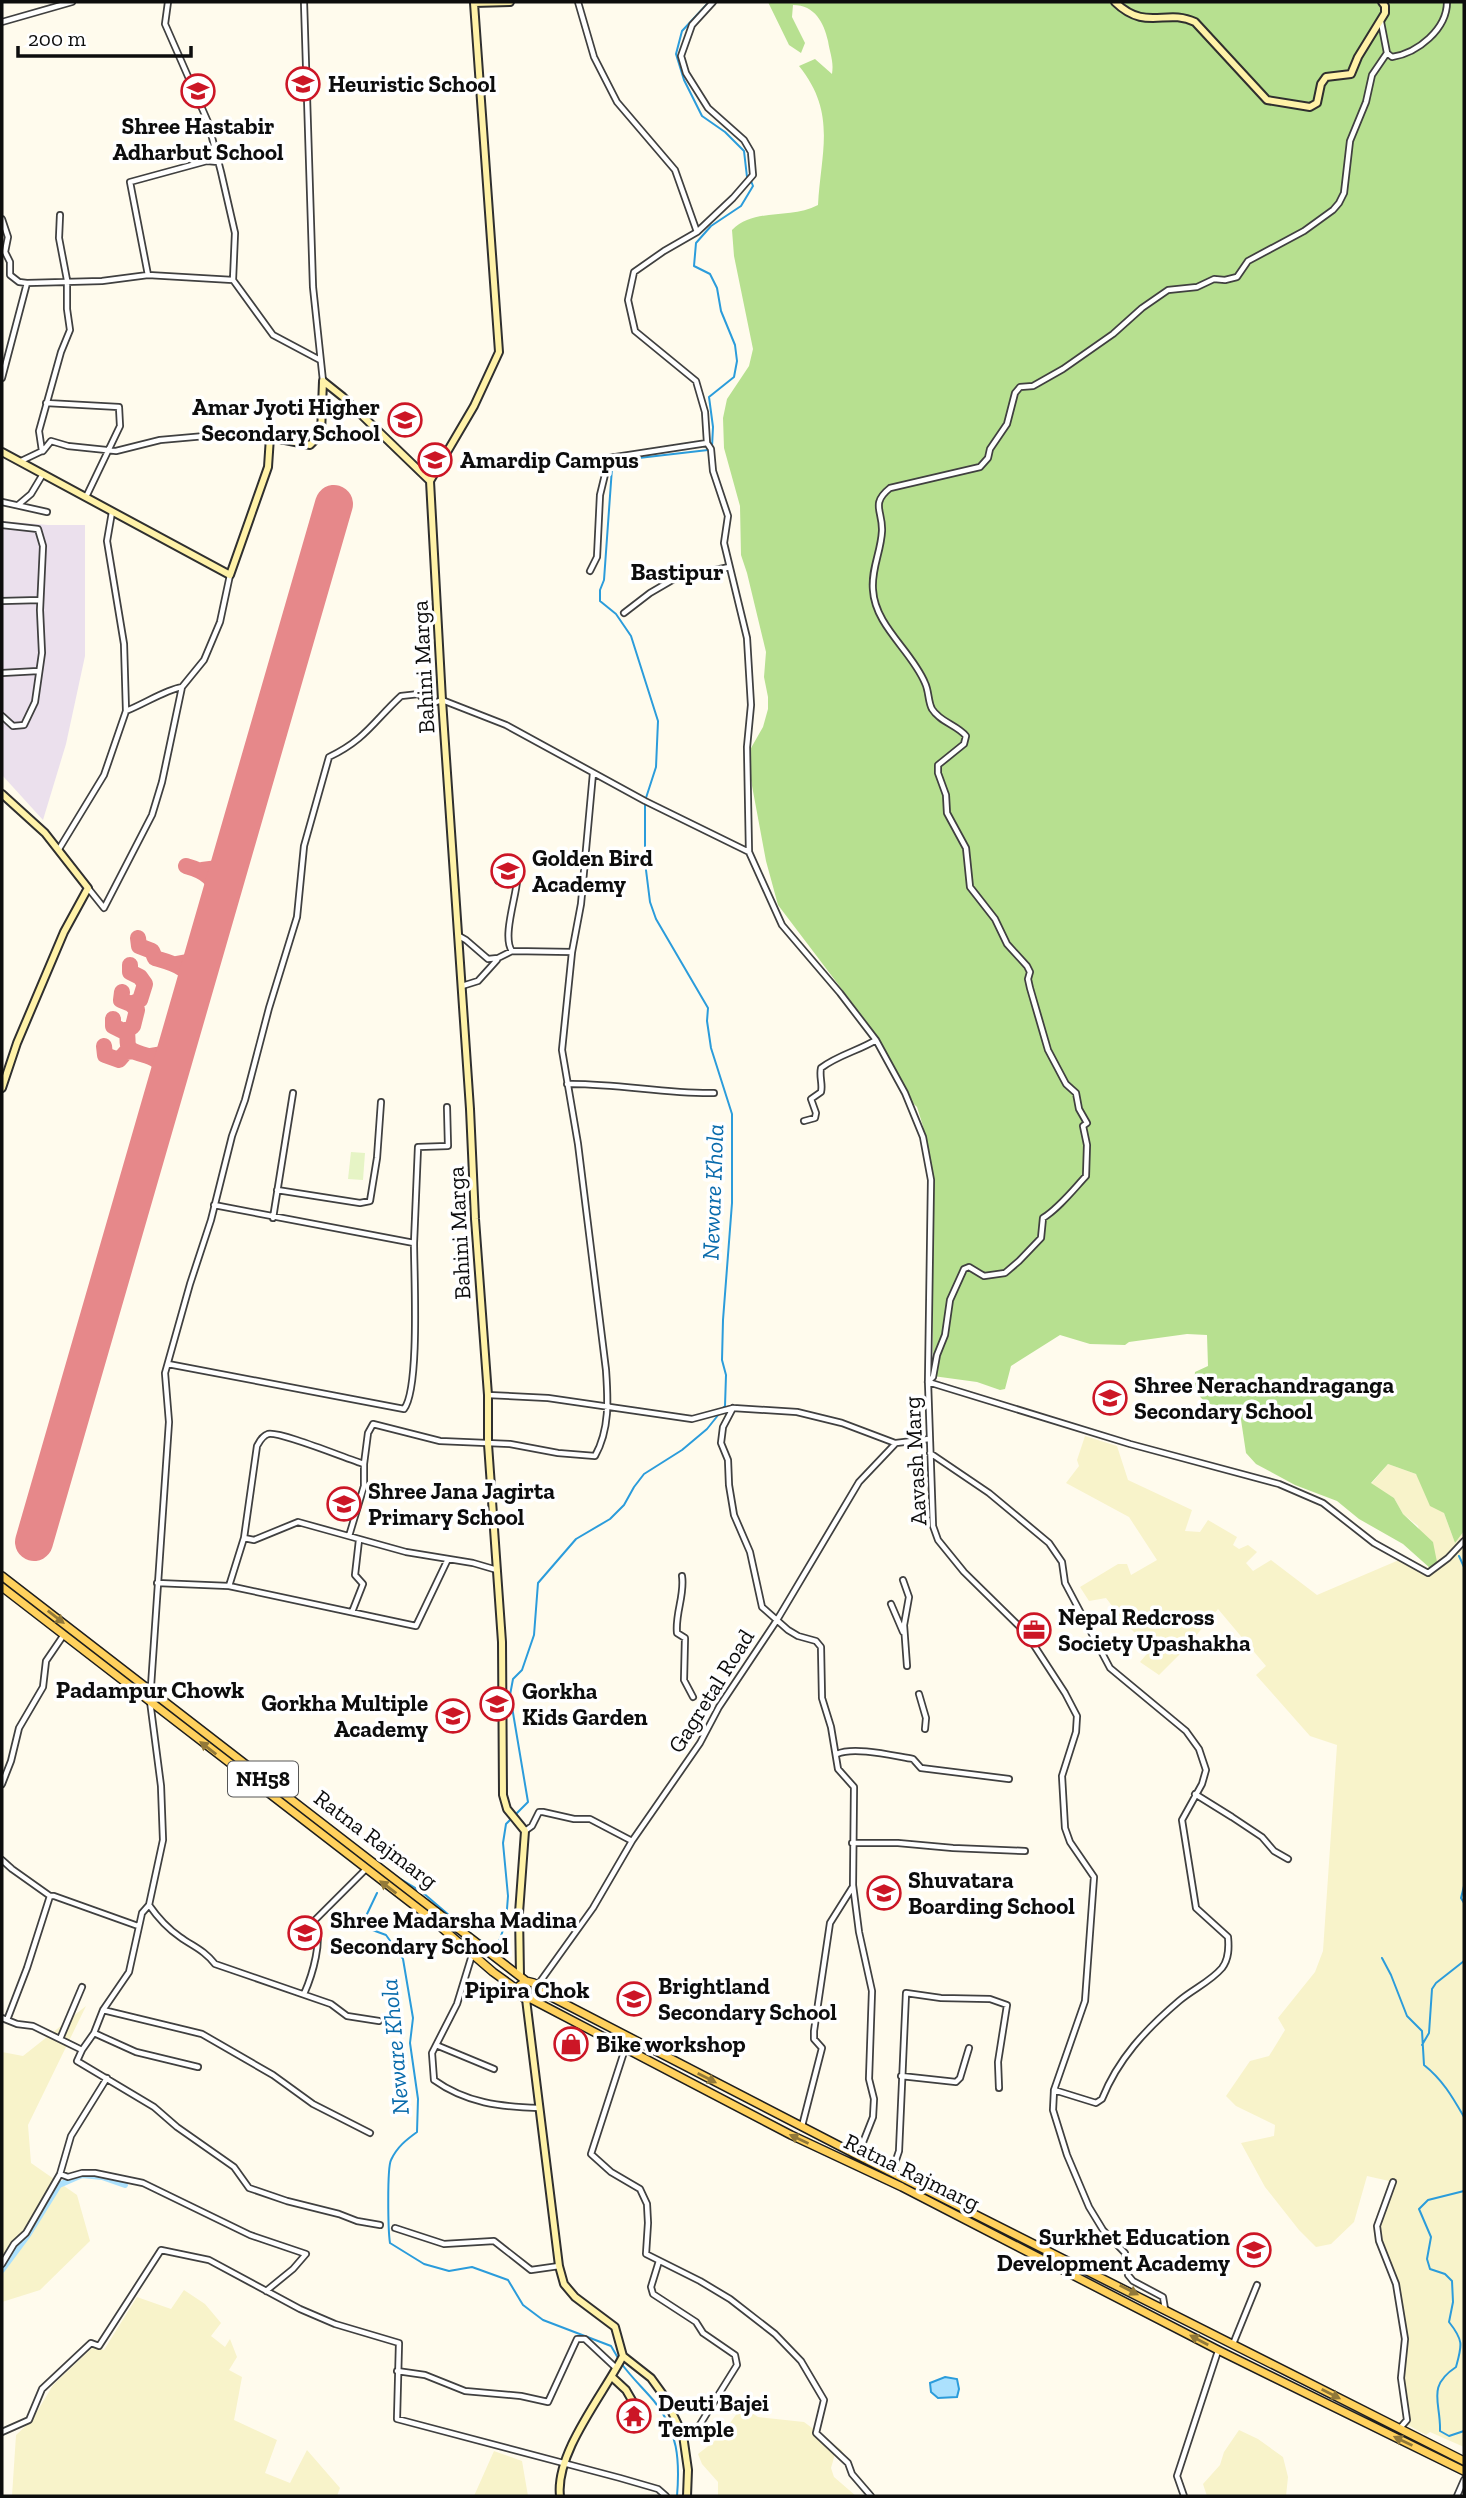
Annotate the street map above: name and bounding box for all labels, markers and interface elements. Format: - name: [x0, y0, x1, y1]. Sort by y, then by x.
- scale bar: [18, 14, 191, 58]
- text: 200 m: [28, 26, 86, 51]
- school or university icon: Heuristic School: [284, 65, 322, 103]
- place label: Heuristic School: [328, 70, 496, 98]
- school or university icon: Shree Hastabir Adharbut School: [179, 72, 217, 110]
- place label: Shree Hastabir Adharbut School: [113, 112, 284, 166]
- place label: Amar Jyoti Higher Secondary School: [192, 393, 380, 447]
- school or university icon: Amar Jyoti Higher Secondary School: [386, 401, 424, 439]
- school or university icon: Amardip Campus: [416, 441, 454, 479]
- place label: Amardip Campus: [460, 446, 639, 474]
- district label: Bastipur: [630, 557, 724, 586]
- street label: Bahini Marga: [406, 600, 440, 734]
- place label: Golden Bird Academy: [532, 844, 653, 898]
- school or university icon: Golden Bird Academy: [489, 852, 527, 890]
- water label: Neware Khola: [696, 1123, 729, 1261]
- street label: Bahini Marga: [442, 1166, 476, 1300]
- place label: Shree Nerachandraganga Secondary School: [1134, 1371, 1394, 1425]
- school or university icon: Shree Nerachandraganga Secondary School: [1091, 1379, 1129, 1417]
- street label: Aavash Marg: [898, 1395, 932, 1527]
- place label: Shree Jana Jagirta Primary School: [368, 1477, 555, 1531]
- school or university icon: Shree Jana Jagirta Primary School: [325, 1485, 363, 1523]
- place label: Nepal Redcross Society Upashakha: [1058, 1603, 1251, 1657]
- one-way arrow: [47, 1610, 65, 1624]
- office icon: Nepal Redcross Society Upashakha: [1015, 1611, 1053, 1649]
- street label: Gagretal Road: [662, 1624, 760, 1758]
- district label: Padampur Chowk: [56, 1675, 244, 1704]
- place label: Gorkha Kids Garden: [522, 1677, 648, 1731]
- school or university icon: Gorkha Kids Garden: [478, 1685, 516, 1723]
- place label: Gorkha Multiple Academy: [261, 1689, 429, 1743]
- school or university icon: Gorkha Multiple Academy: [434, 1697, 472, 1735]
- one-way arrow: [200, 1741, 218, 1756]
- road number: NH58: [228, 1762, 298, 1796]
- street label: Ratna Rajmarg: [309, 1783, 444, 1895]
- place label: Shuvatara Boarding School: [908, 1866, 1075, 1920]
- school or university icon: Shuvatara Boarding School: [865, 1874, 903, 1912]
- one-way arrow: [379, 1880, 397, 1894]
- place label: Shree Madarsha Madina Secondary School: [330, 1906, 578, 1960]
- school or university icon: Shree Madarsha Madina Secondary School: [286, 1914, 324, 1952]
- place label: Brightland Secondary School: [658, 1972, 837, 2026]
- district label: Pipira Chok: [465, 1975, 589, 2004]
- water label: Neware Khola: [374, 1978, 415, 2116]
- school or university icon: Brightland Secondary School: [615, 1980, 653, 2018]
- shop icon: Bike workshop: [552, 2025, 590, 2063]
- place label: Bike workshop: [596, 2030, 746, 2058]
- one-way arrow: [697, 2072, 717, 2083]
- street label: Ratna Rajmarg: [839, 2127, 985, 2217]
- one-way arrow: [789, 2133, 809, 2145]
- place label: Surkhet Education Development Academy: [997, 2223, 1231, 2277]
- school or university icon: Surkhet Education Development Academy: [1235, 2231, 1273, 2269]
- one-way arrow: [1119, 2285, 1139, 2296]
- one-way arrow: [1190, 2334, 1209, 2346]
- one-way arrow: [1321, 2388, 1341, 2399]
- place label: Deuti Bajei Temple: [658, 2389, 769, 2443]
- temple icon: Deuti Bajei Temple: [615, 2397, 653, 2435]
- one-way arrow: [1393, 2436, 1413, 2447]

